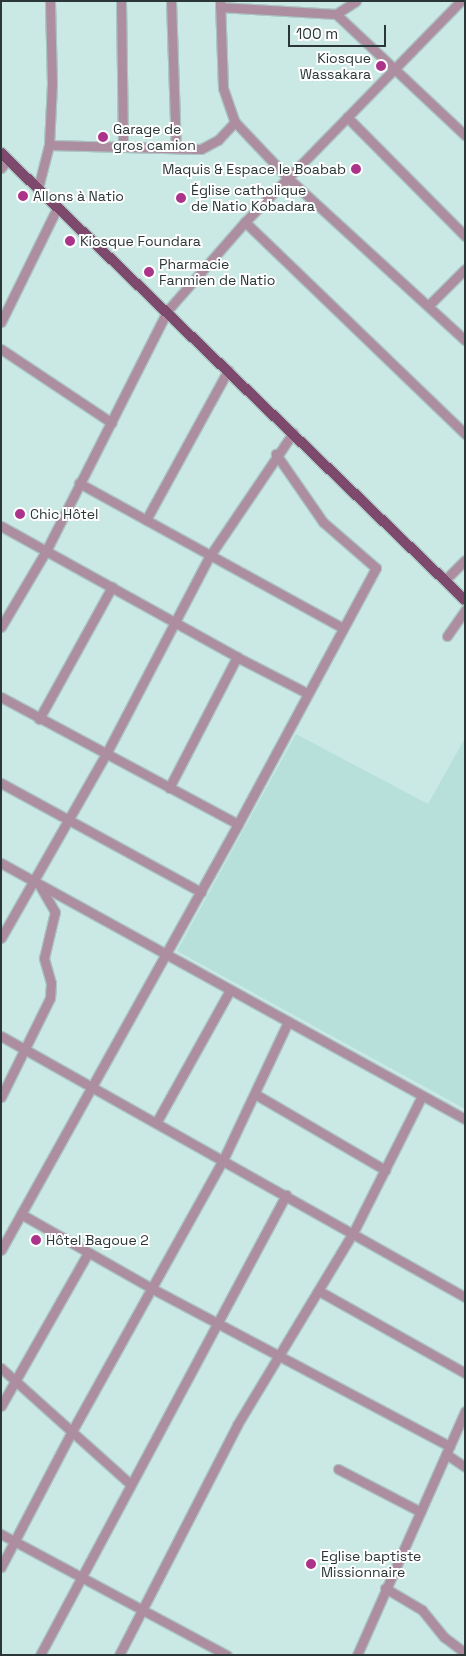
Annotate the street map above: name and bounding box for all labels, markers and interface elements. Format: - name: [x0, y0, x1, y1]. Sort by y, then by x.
- scale bar: [291, 15, 388, 47]
- text: 100 m: [296, 24, 338, 43]
- place label: Kiosque Wassakara: [300, 50, 371, 82]
- marker: Kiosque Wassakara: [375, 60, 387, 72]
- place label: Garage de gros camion: [113, 121, 196, 154]
- marker: Garage de gros camion: [97, 131, 109, 143]
- place label: Maquis & Espace le Boabab: [162, 161, 346, 177]
- marker: Maquis & Espace le Boabab: [350, 163, 362, 175]
- place label: Église catholique de Natio Kobadara: [191, 182, 315, 214]
- place label: Allons à Natio: [33, 188, 124, 204]
- marker: Allons à Natio: [17, 190, 29, 202]
- marker: Église catholique de Natio Kobadara: [175, 192, 187, 204]
- place label: Kiosque Foundara: [80, 233, 201, 249]
- marker: Kiosque Foundara: [64, 235, 76, 247]
- place label: Pharmacie Fanmien de Natio: [159, 256, 275, 288]
- marker: Pharmacie Fanmien de Natio: [143, 266, 155, 278]
- place label: Chic Hôtel: [30, 506, 98, 522]
- marker: Chic Hôtel: [14, 508, 26, 520]
- place label: Hôtel Bagoue 2: [46, 1232, 149, 1248]
- marker: Hôtel Bagoue 2: [30, 1234, 42, 1246]
- place label: Eglise baptiste Missionnaire: [321, 1548, 421, 1580]
- marker: Eglise baptiste Missionnaire: [305, 1558, 317, 1570]

